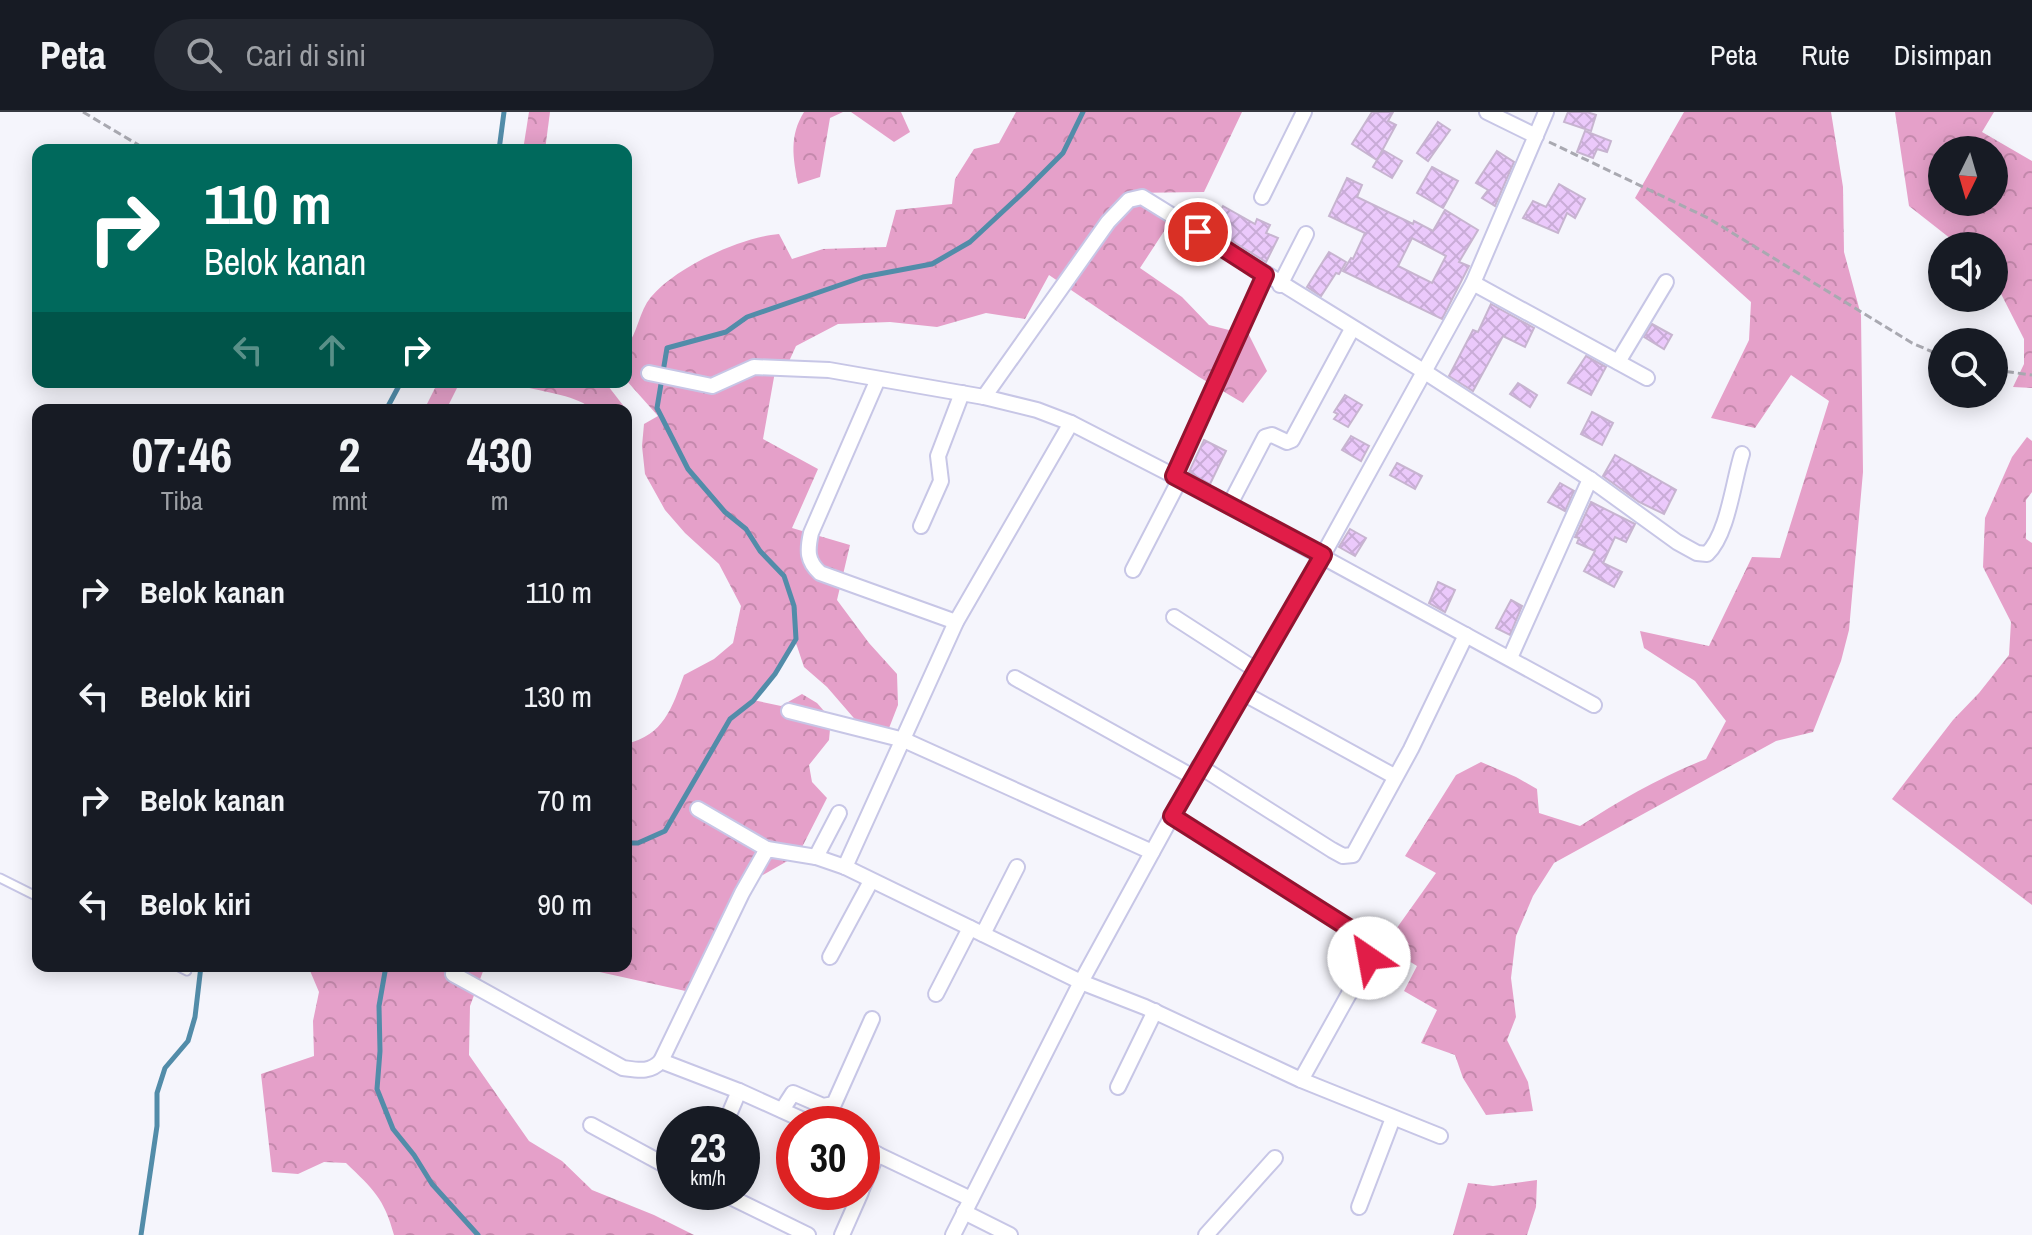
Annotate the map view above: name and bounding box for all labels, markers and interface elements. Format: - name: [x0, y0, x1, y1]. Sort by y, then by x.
- search box: [154, 19, 714, 91]
- text: Peta: [40, 30, 106, 81]
- icon: search: [182, 33, 226, 77]
- text: Cari di sini: [246, 35, 366, 75]
- text: Peta: [1710, 36, 1757, 74]
- text: Rute: [1801, 36, 1850, 74]
- text: Disimpan: [1894, 36, 1992, 74]
- north arrow: [1928, 136, 2008, 216]
- map controls: [1928, 136, 2008, 408]
- text: 110 m: [204, 166, 332, 241]
- icon: right: [72, 176, 176, 280]
- pin: [1164, 198, 1232, 266]
- icon: arrive: [1176, 210, 1220, 254]
- button: sound: [1928, 232, 2008, 312]
- text: Belok kanan: [204, 238, 366, 286]
- icon: left: [226, 328, 270, 372]
- icon: ahead: [310, 328, 354, 372]
- icon: right: [394, 328, 438, 372]
- button: search: [1928, 328, 2008, 408]
- text: 07:46: [132, 422, 232, 487]
- text: 2: [339, 422, 360, 487]
- text: 430: [467, 422, 532, 487]
- text: Tiba: [161, 483, 203, 518]
- text: mnt: [332, 483, 367, 518]
- text: m: [491, 483, 509, 518]
- icon: right: [72, 570, 116, 614]
- text: Belok kanan: [140, 572, 285, 612]
- text: 110 m: [525, 572, 592, 612]
- icon: left: [72, 674, 116, 718]
- text: Belok kiri: [140, 676, 251, 716]
- text: 130 m: [524, 676, 592, 716]
- icon: right: [72, 778, 116, 822]
- text: Belok kanan: [140, 780, 285, 820]
- text: 70 m: [537, 780, 592, 820]
- icon: left: [72, 882, 116, 926]
- text: Belok kiri: [140, 884, 251, 924]
- text: 90 m: [537, 884, 592, 924]
- position arrow: [1327, 916, 1411, 1000]
- speed limit sign: 30: [776, 1106, 880, 1210]
- text: 23: [690, 1121, 726, 1174]
- text: km/h: [690, 1164, 726, 1191]

